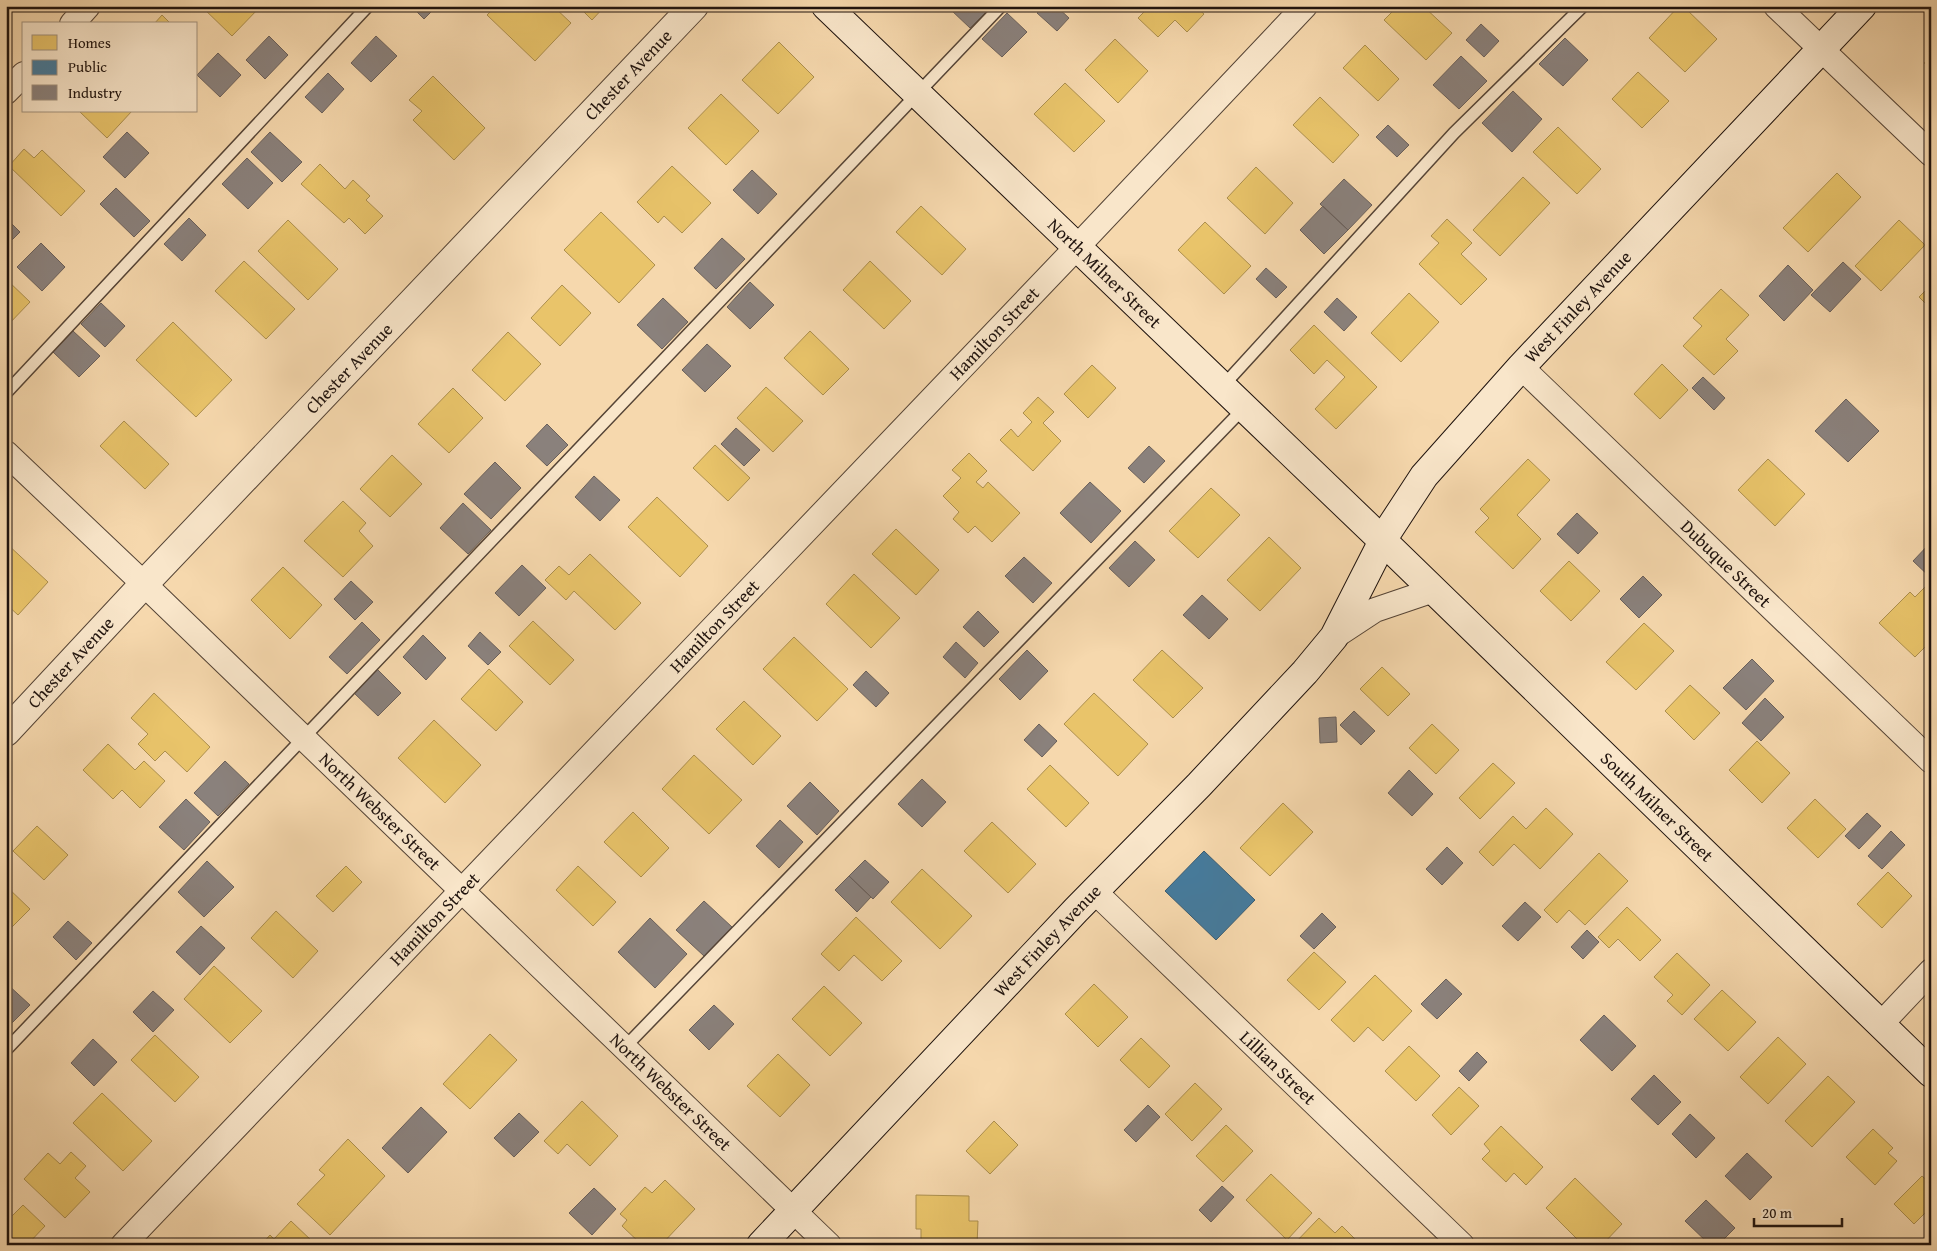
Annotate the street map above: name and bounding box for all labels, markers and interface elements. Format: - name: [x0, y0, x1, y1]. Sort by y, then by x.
- legend: [22, 22, 198, 112]
- street label: Chester Avenue: [578, 23, 678, 126]
- text: Homes: [68, 32, 111, 53]
- text: Public: [68, 56, 107, 77]
- text: Industry: [68, 82, 123, 103]
- street label: North Milner Street: [1042, 212, 1168, 335]
- street label: West Finley Avenue: [1517, 244, 1638, 369]
- street label: Hamilton Street: [943, 280, 1046, 386]
- street label: Chester Avenue: [299, 316, 399, 420]
- street label: Dubuque Street: [1675, 513, 1778, 614]
- street label: Hamilton Street: [663, 573, 766, 679]
- street label: Chester Avenue: [21, 610, 120, 714]
- street label: South Milner Street: [1594, 745, 1720, 868]
- street label: North Webster Street: [313, 746, 448, 877]
- street label: Hamilton Street: [383, 865, 486, 972]
- street label: West Finley Avenue: [987, 878, 1107, 1003]
- street label: Lillian Street: [1234, 1024, 1323, 1111]
- street label: North Webster Street: [604, 1026, 738, 1158]
- scale bar: [1754, 1196, 1842, 1228]
- text: 20 m: [1762, 1202, 1793, 1223]

